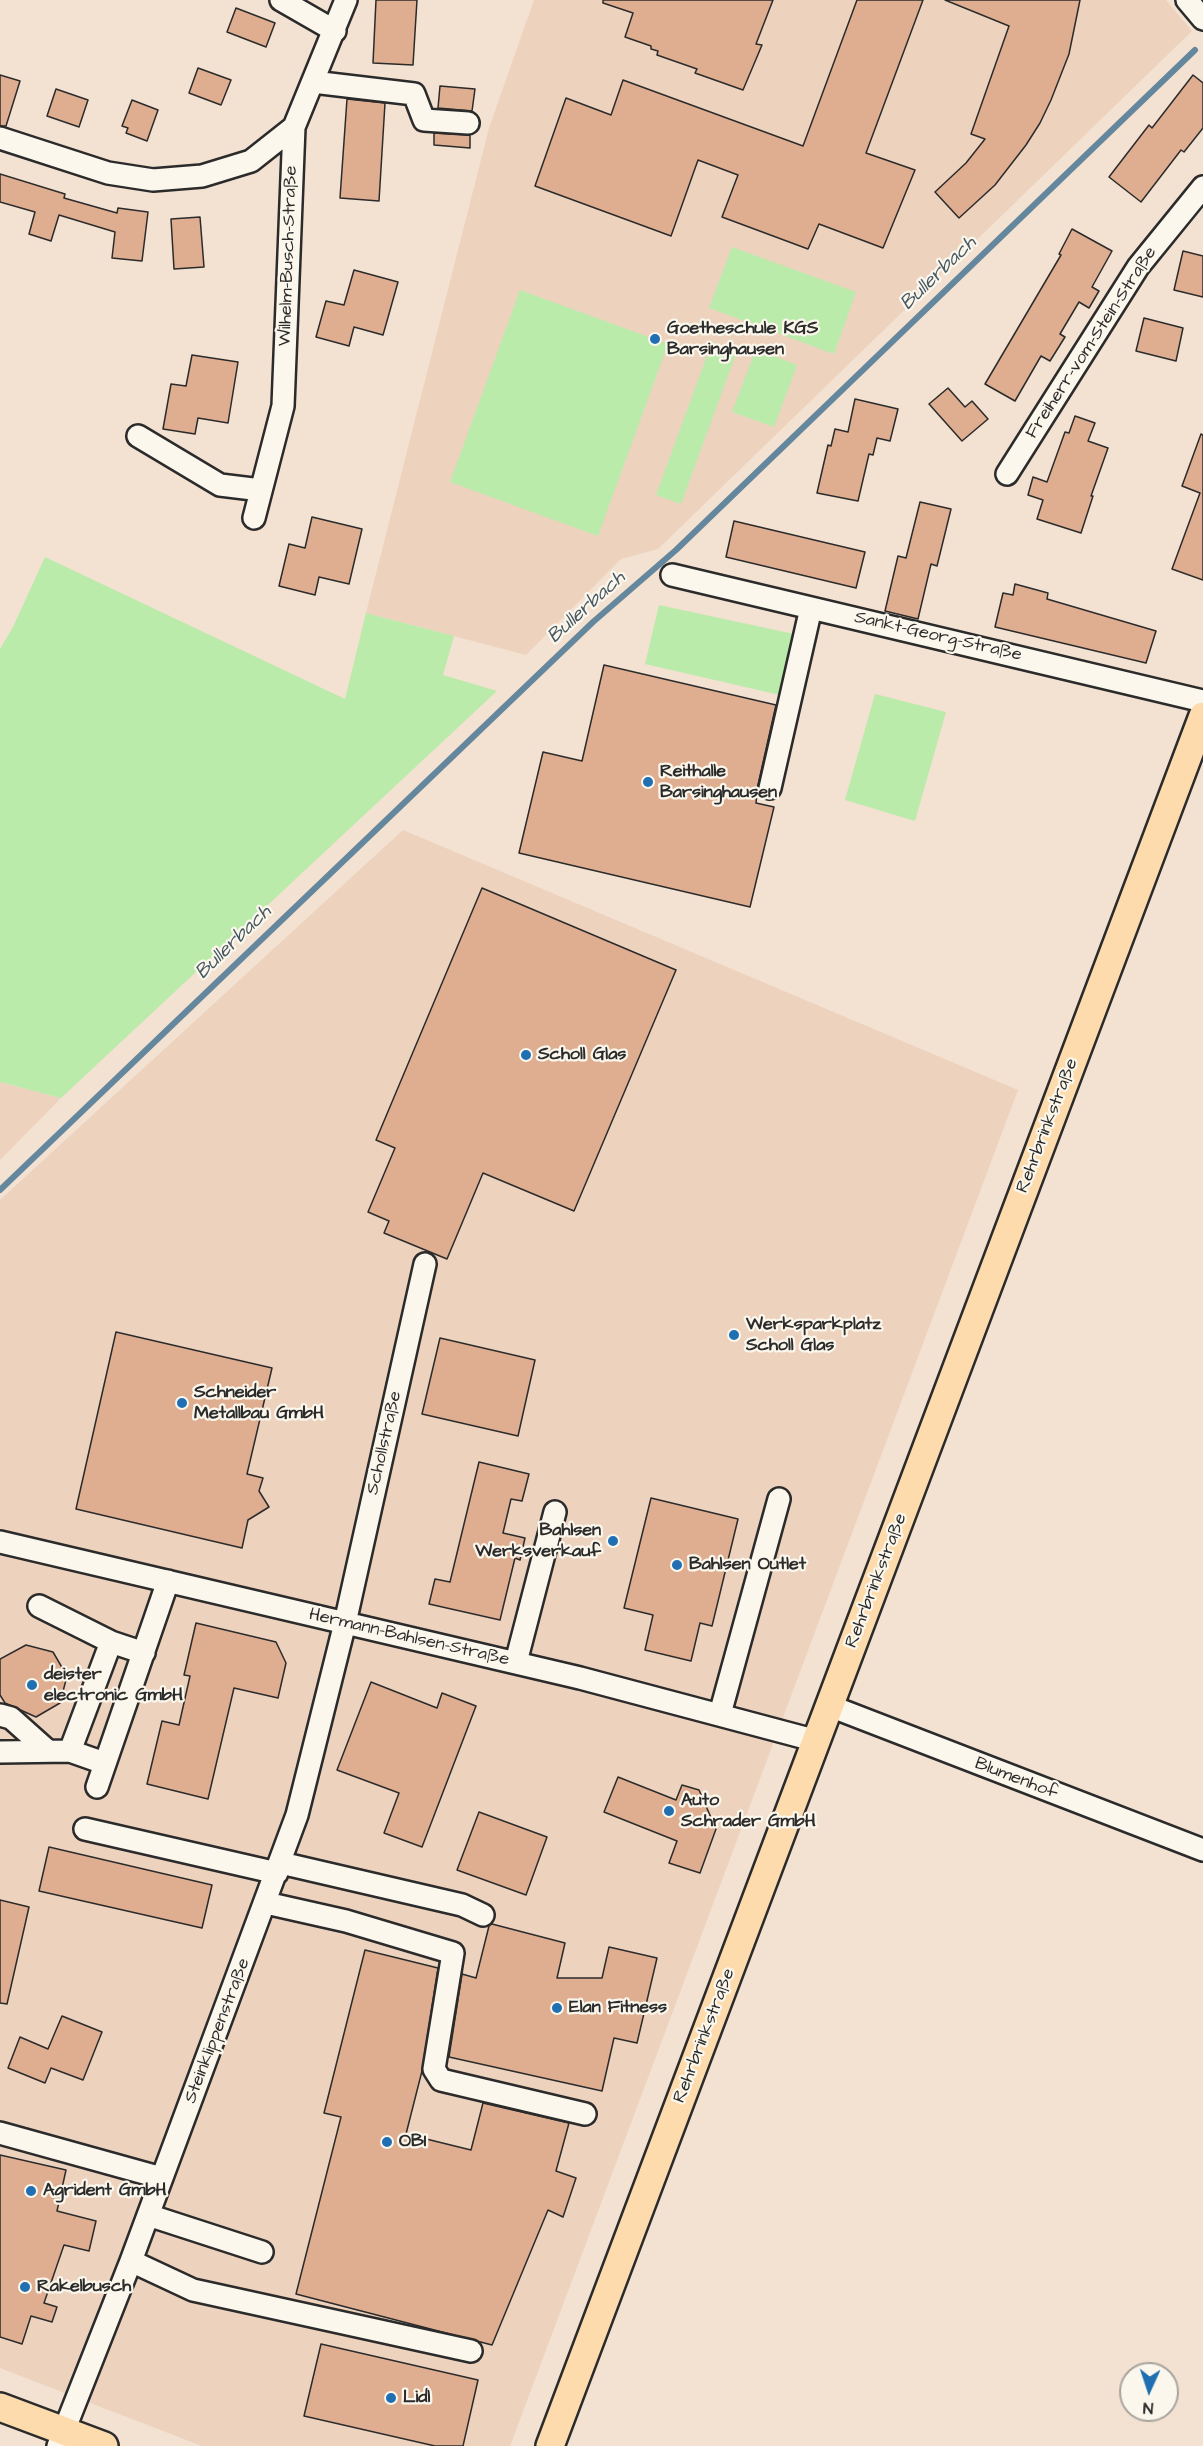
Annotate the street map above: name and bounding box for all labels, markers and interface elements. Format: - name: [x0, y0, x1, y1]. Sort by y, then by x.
- street label: Wilhelm-Busch-Straße: [275, 165, 303, 347]
- water label: Bullerbach: [896, 232, 982, 316]
- street label: Freiherr-vom-Stein-Straße: [1022, 243, 1162, 443]
- place label: Goetheschule KGS Barsinghausen: [667, 318, 818, 360]
- marker: Goetheschule KGS Barsinghausen: [648, 332, 662, 346]
- water label: Bullerbach: [543, 567, 631, 649]
- street label: Sankt-Georg-Straße: [852, 607, 1024, 667]
- place label: Reithalle Barsinghausen: [660, 761, 777, 804]
- marker: Reithalle Barsinghausen: [641, 775, 655, 789]
- water label: Bullerbach: [191, 901, 277, 985]
- place label: Scholl Glas: [538, 1044, 626, 1066]
- marker: Scholl Glas: [519, 1048, 533, 1062]
- street label: Rehrbrinkstraße: [1012, 1056, 1084, 1196]
- place label: Werksparkplatz Scholl Glas: [746, 1314, 881, 1356]
- marker: Werksparkplatz Scholl Glas: [727, 1328, 741, 1342]
- place label: Schneider Metallbau GmbH: [194, 1382, 324, 1424]
- street label: Schollstraße: [363, 1389, 407, 1497]
- marker: Schneider Metallbau GmbH: [175, 1396, 189, 1410]
- street label: Rehrbrinkstraße: [841, 1511, 913, 1651]
- place label: Bahlsen Werksverkauf: [475, 1520, 601, 1562]
- marker: Bahlsen Werksverkauf: [606, 1534, 620, 1548]
- place label: Bahlsen Outlet: [689, 1554, 806, 1576]
- marker: Bahlsen Outlet: [670, 1558, 684, 1572]
- street label: Hermann-Bahlsen-Straße: [307, 1604, 511, 1672]
- place label: deister electronic GmbH: [44, 1664, 183, 1706]
- marker: deister electronic GmbH: [25, 1678, 39, 1692]
- street label: Blumenhof: [971, 1753, 1061, 1805]
- place label: Auto Schrader GmbH: [681, 1790, 816, 1832]
- marker: Auto Schrader GmbH: [662, 1804, 676, 1818]
- street label: Steinklippenstraße: [180, 1955, 256, 2107]
- street label: Rehrbrinkstraße: [669, 1966, 741, 2106]
- place label: Elan Fitness: [569, 1997, 667, 2019]
- marker: Elan Fitness: [550, 2001, 564, 2015]
- place label: OBI: [399, 2131, 427, 2153]
- marker: OBI: [380, 2135, 394, 2149]
- place label: Agrident GmbH: [43, 2180, 166, 2202]
- marker: Agrident GmbH: [24, 2184, 38, 2198]
- place label: Rakelbusch: [37, 2276, 131, 2298]
- marker: Rakelbusch: [18, 2280, 32, 2294]
- north arrow: [1119, 2362, 1179, 2422]
- place label: Lidl: [403, 2387, 430, 2409]
- marker: Lidl: [384, 2391, 398, 2405]
- text: N: [1143, 2397, 1154, 2419]

